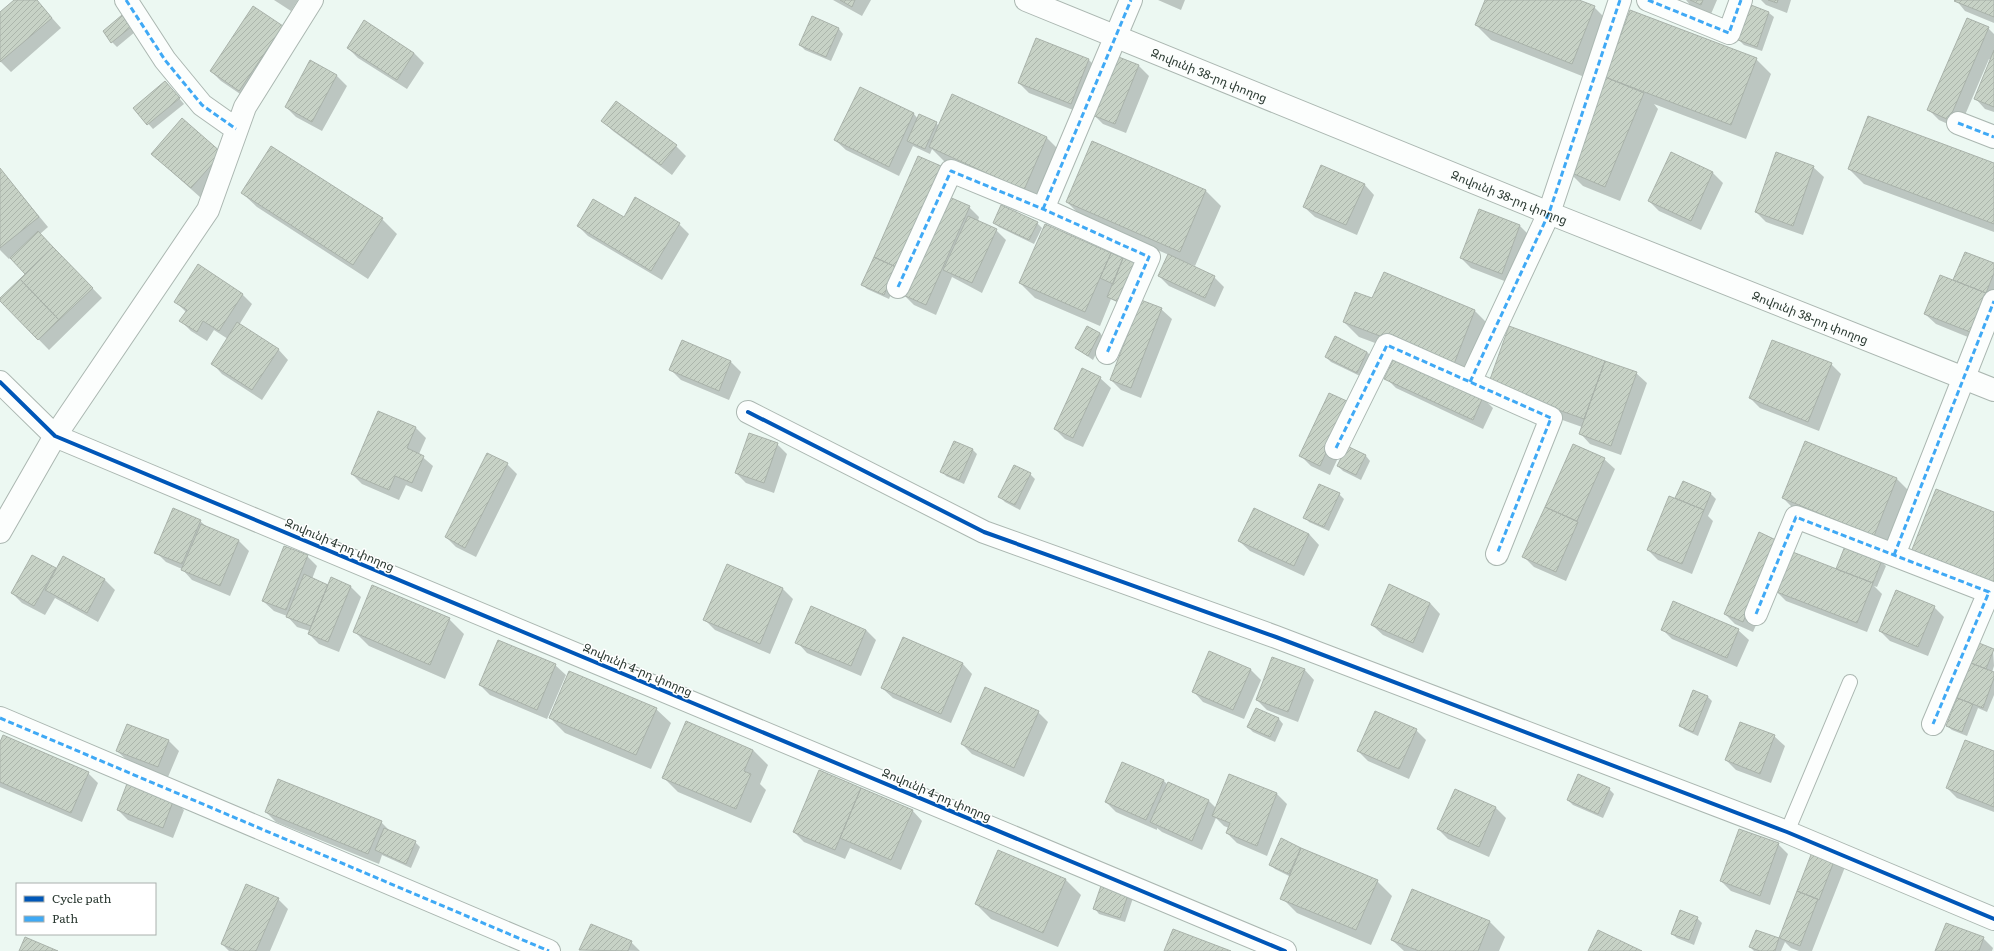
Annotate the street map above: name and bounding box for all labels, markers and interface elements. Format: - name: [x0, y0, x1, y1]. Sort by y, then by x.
- street label: Զովունի 38-րդ փողոց: [1149, 43, 1270, 106]
- street label: Զովունի 38-րդ փողոց: [1449, 165, 1570, 229]
- street label: Զովունի 38-րդ փողոց: [1749, 286, 1871, 348]
- street label: Զովունի 4-րդ փողոց: [282, 513, 398, 575]
- street label: Զովունի 4-րդ փողոց: [580, 638, 696, 700]
- street label: Զովունի 4-րդ փողոց: [879, 763, 995, 825]
- legend: [16, 883, 156, 935]
- text: Cycle path: [52, 889, 112, 907]
- text: Path: [52, 909, 78, 927]

